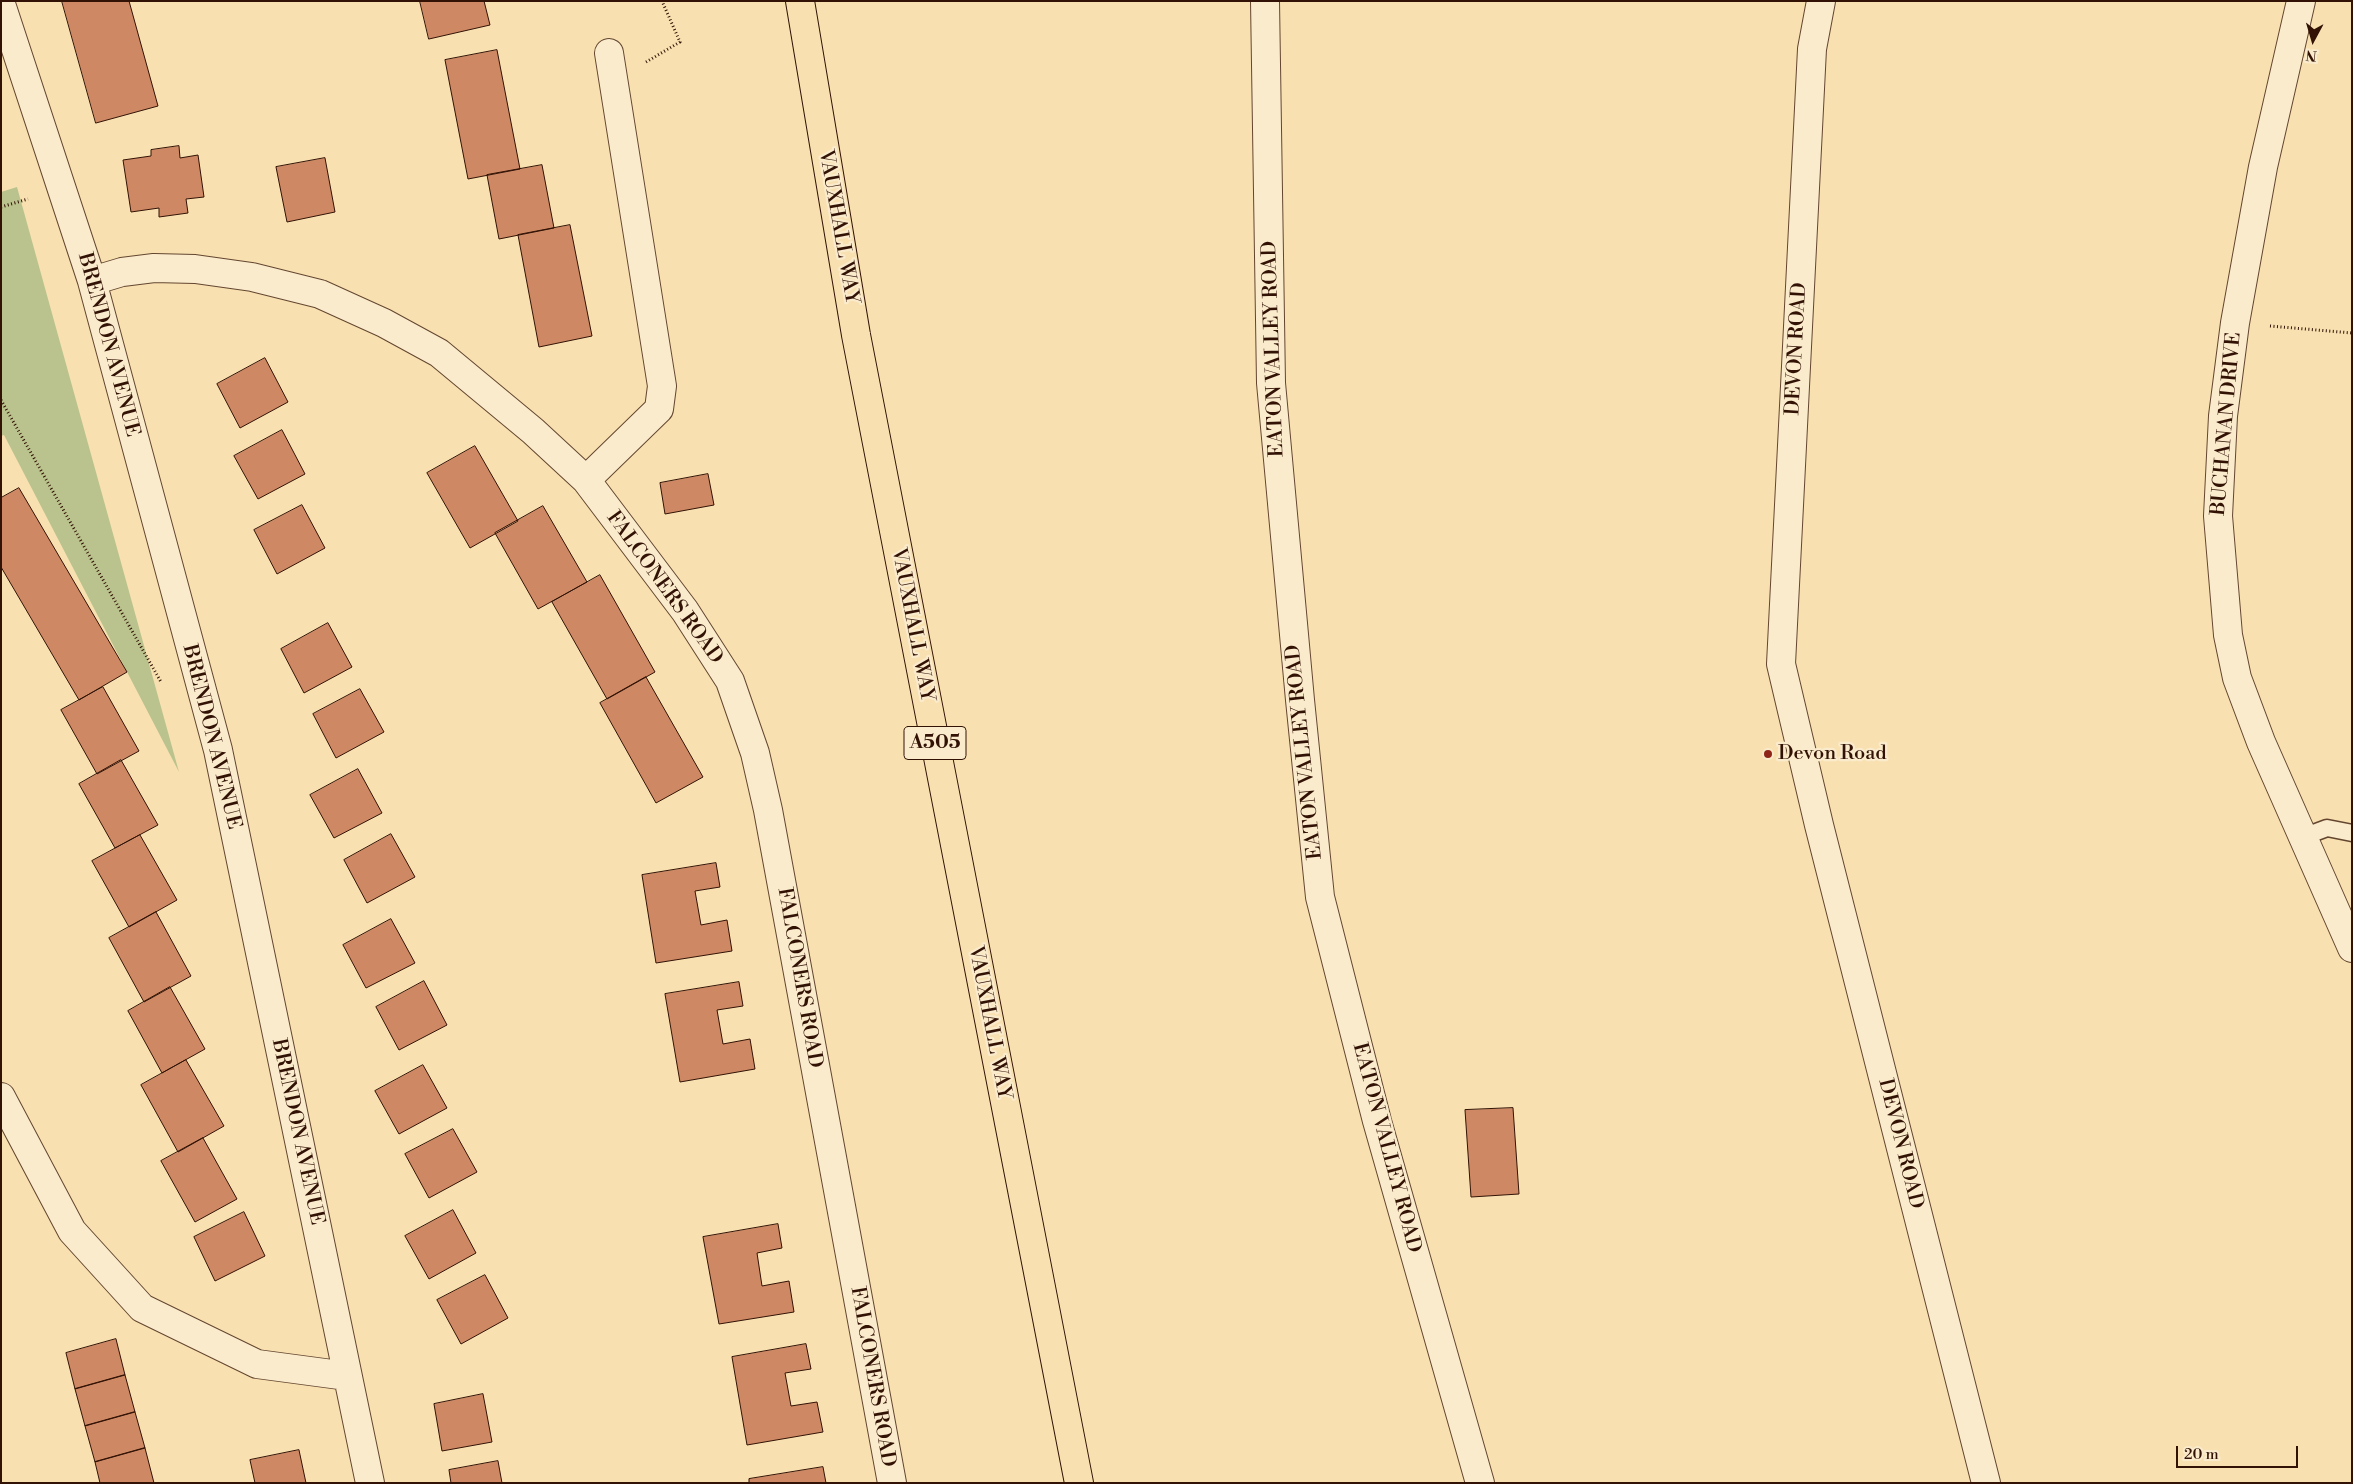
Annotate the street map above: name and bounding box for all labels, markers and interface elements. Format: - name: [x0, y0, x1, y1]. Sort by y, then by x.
- north arrow: [2288, 15, 2338, 65]
- text: N: [2305, 45, 2318, 64]
- street label: VAUXHALL WAY: [813, 148, 863, 306]
- street label: EATON VALLEY ROAD: [1258, 241, 1290, 457]
- street label: BRENDON AVENUE: [72, 250, 144, 440]
- street label: DEVON ROAD: [1782, 282, 1812, 416]
- street label: BUCHANAN DRIVE: [2207, 331, 2247, 517]
- street label: FALCONERS ROAD: [601, 507, 727, 669]
- street label: VAUXHALL WAY: [885, 546, 939, 704]
- street label: BRENDON AVENUE: [176, 642, 246, 832]
- street label: EATON VALLEY ROAD: [1282, 643, 1328, 861]
- road number: A505: [904, 726, 966, 760]
- place label: Devon Road: [1778, 742, 1887, 766]
- marker: Devon Road: [1762, 748, 1774, 760]
- street label: FALCONERS ROAD: [771, 886, 827, 1070]
- street label: VAUXHALL WAY: [962, 944, 1016, 1102]
- street label: BRENDON AVENUE: [266, 1037, 328, 1227]
- street label: EATON VALLEY ROAD: [1346, 1040, 1426, 1256]
- street label: DEVON ROAD: [1872, 1076, 1928, 1212]
- street label: FALCONERS ROAD: [844, 1285, 900, 1469]
- scale bar: [2178, 1436, 2300, 1468]
- text: 20 m: [2184, 1445, 2219, 1464]

